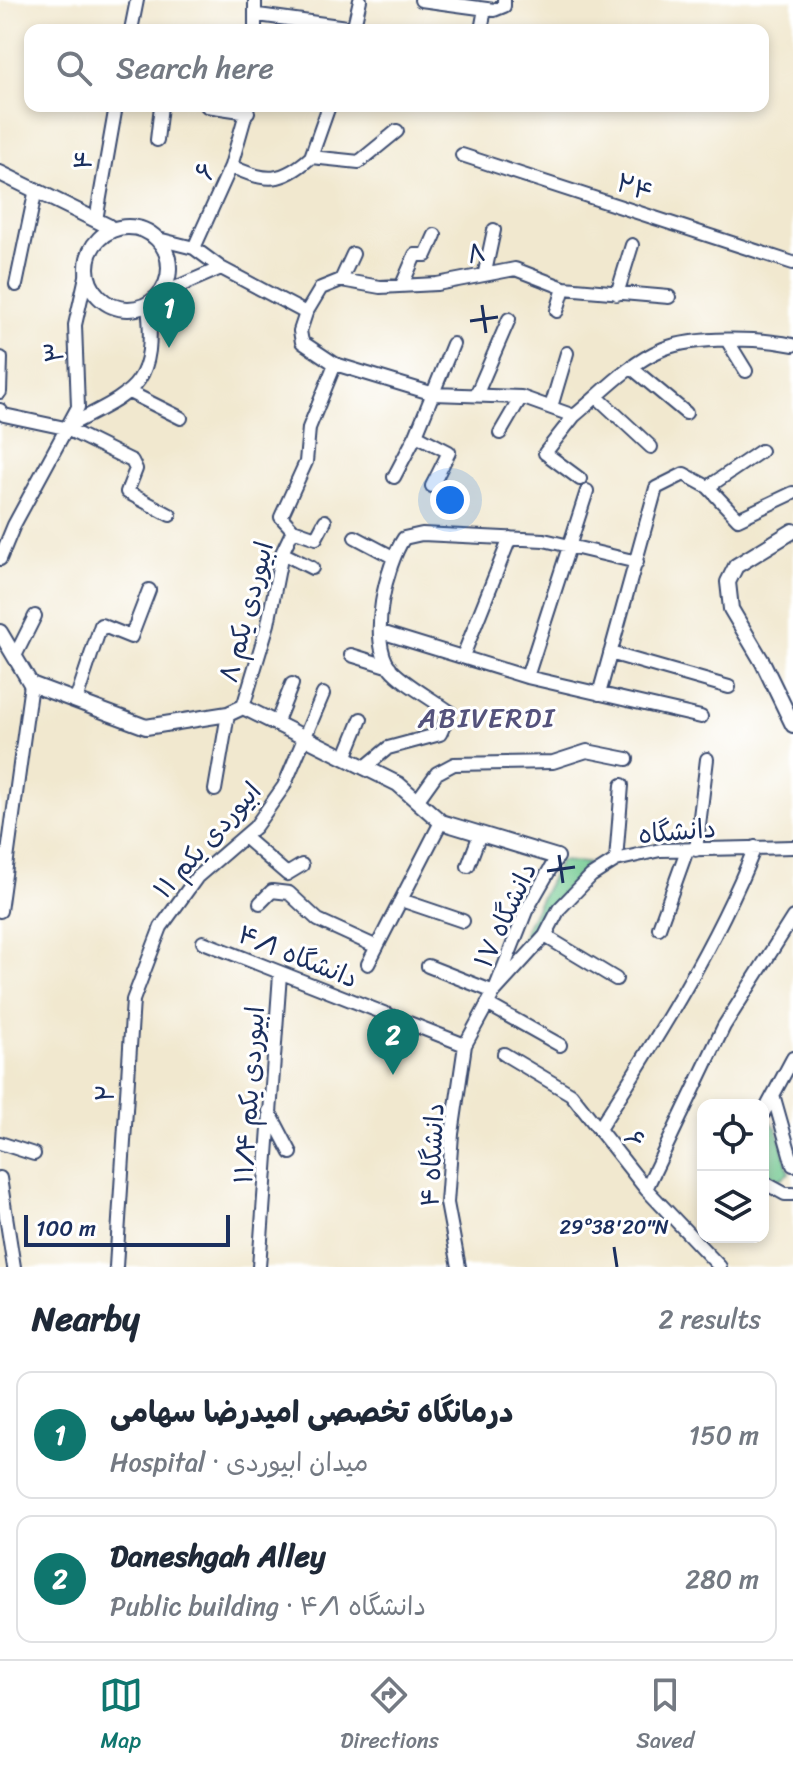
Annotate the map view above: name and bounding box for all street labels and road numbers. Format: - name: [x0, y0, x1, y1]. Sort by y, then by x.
- street label: ۴: [59, 148, 107, 172]
- street label: ۶: [181, 155, 229, 187]
- street label: ۲۴: [610, 159, 660, 215]
- street label: ۸: [463, 229, 489, 277]
- street label: ۳: [30, 340, 78, 364]
- street label: ۸ ابیوردی یکم: [205, 536, 287, 688]
- street label: ۱۱ ابیوردی یکم: [141, 770, 273, 910]
- street label: دانشگاه: [636, 805, 718, 857]
- street label: ۱۷ دانشگاه: [460, 854, 550, 976]
- street label: ۴/۱ دانشگاه: [231, 911, 365, 1001]
- street label: ۱۱/۴ ابیوردی یکم: [220, 1005, 278, 1185]
- street label: ۲: [81, 1083, 129, 1103]
- street label: ۴ دانشگاه: [406, 1102, 458, 1208]
- street label: ۶: [612, 1119, 658, 1159]

